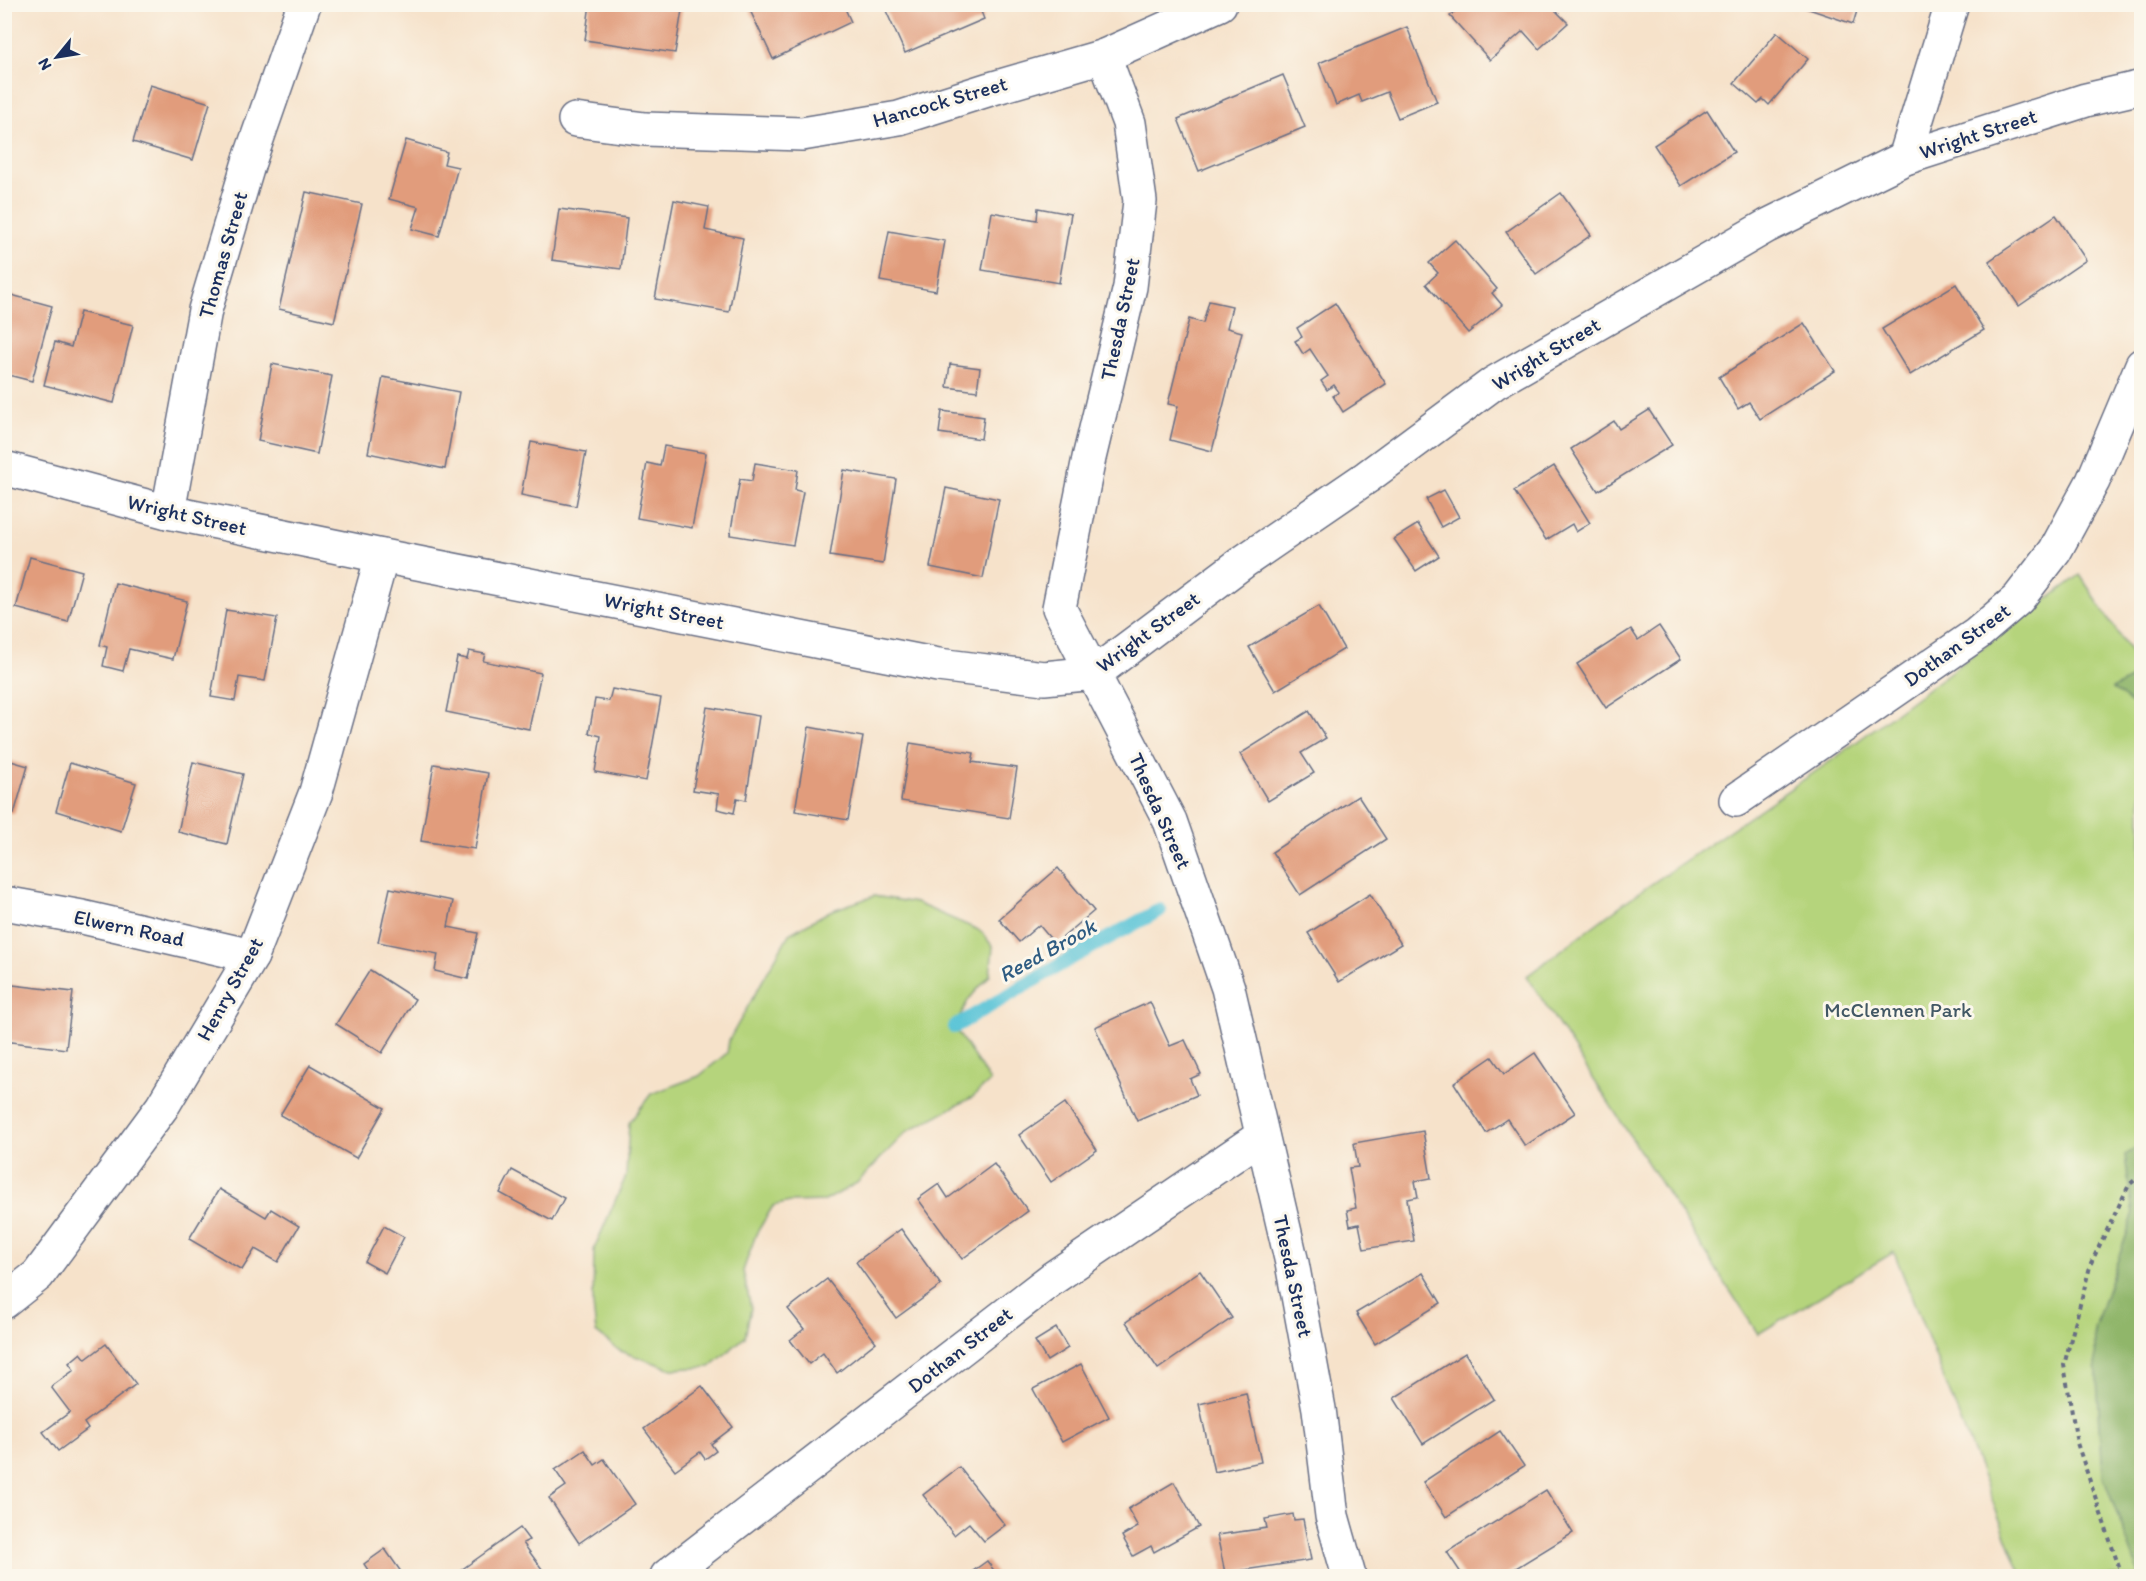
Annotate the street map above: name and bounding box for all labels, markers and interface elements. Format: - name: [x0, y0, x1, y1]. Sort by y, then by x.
- north arrow: [27, 27, 87, 87]
- text: N: [34, 55, 55, 74]
- street label: Hancock Street: [870, 70, 1010, 133]
- street label: Wright Street: [1916, 103, 2040, 164]
- street label: Thomas Street: [192, 188, 253, 321]
- street label: Thesda Street: [1094, 255, 1145, 382]
- street label: Wright Street: [1487, 311, 1605, 396]
- street label: Wright Street: [125, 489, 249, 540]
- street label: Wright Street: [1091, 586, 1204, 678]
- street label: Wright Street: [602, 587, 726, 634]
- street label: Dothan Street: [1898, 597, 2015, 692]
- street label: Thesda Street: [1124, 749, 1197, 873]
- street label: Elwern Road: [72, 904, 187, 951]
- water label: Reed Brook: [994, 912, 1102, 988]
- street label: Henry Street: [191, 933, 268, 1045]
- park label: McClennen Park: [1824, 997, 1972, 1022]
- street label: Thesda Street: [1268, 1212, 1319, 1340]
- street label: Dothan Street: [902, 1301, 1017, 1398]

